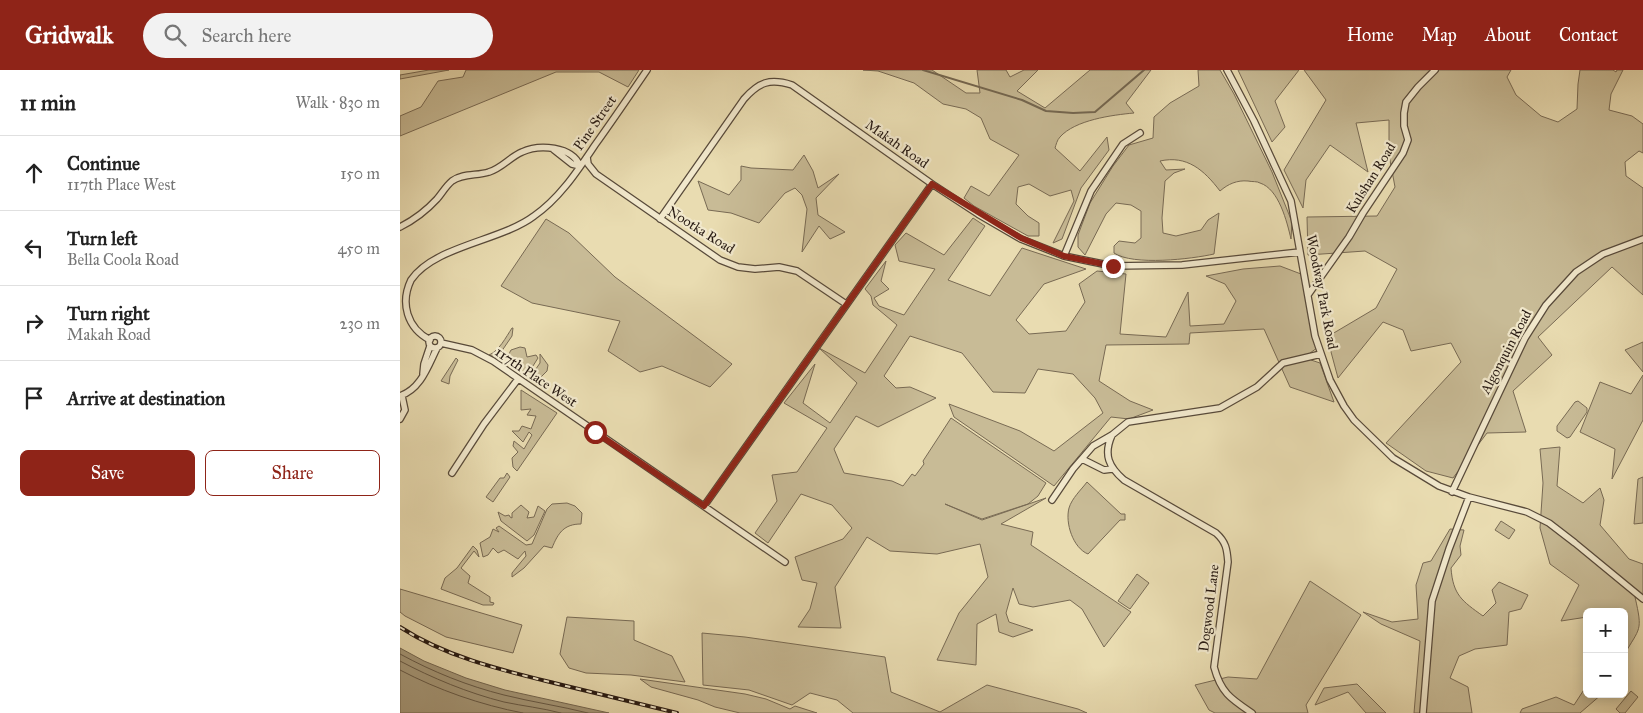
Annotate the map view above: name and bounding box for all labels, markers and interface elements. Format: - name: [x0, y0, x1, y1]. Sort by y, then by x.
- search box: [143, 13, 493, 58]
- text: Gridwalk: [25, 20, 113, 50]
- icon: search: [161, 21, 189, 49]
- text: Search here: [201, 24, 291, 47]
- text: Home: [1347, 24, 1394, 46]
- text: Map: [1422, 24, 1457, 46]
- text: About: [1485, 24, 1531, 46]
- text: Contact: [1559, 24, 1618, 46]
- text: 11 min: [20, 90, 76, 116]
- street label: Pine Street: [570, 92, 620, 154]
- text: Walk · 830 m: [296, 93, 380, 112]
- street label: Makah Road: [862, 116, 932, 172]
- street label: Kulshan Road: [1343, 140, 1399, 216]
- text: Continue: [67, 152, 140, 175]
- icon: ahead: [20, 159, 48, 187]
- text: 150 m: [340, 164, 380, 183]
- text: 117th Place West: [67, 175, 176, 194]
- street label: Nootka Road: [664, 203, 738, 257]
- text: Turn left: [67, 227, 137, 250]
- street label: Woodway Park Road: [1303, 233, 1341, 351]
- icon: left: [20, 234, 48, 262]
- text: 450 m: [337, 239, 380, 258]
- text: Bella Coola Road: [67, 250, 179, 269]
- route end: [1102, 255, 1125, 278]
- text: Turn right: [67, 302, 150, 325]
- street label: Algonquin Road: [1476, 307, 1536, 398]
- icon: right: [20, 309, 48, 337]
- text: 230 m: [340, 314, 380, 333]
- text: Makah Road: [67, 325, 151, 344]
- street label: 117th Place West: [492, 343, 580, 411]
- icon: arrive: [20, 384, 48, 412]
- text: Arrive at destination: [67, 387, 225, 410]
- route start: [584, 421, 607, 444]
- button: Save: [20, 450, 195, 496]
- button: Share: [205, 450, 380, 496]
- street label: Dogwood Lane: [1195, 563, 1223, 653]
- map controls: [1583, 608, 1628, 698]
- button: +: [1583, 608, 1628, 653]
- button: −: [1583, 653, 1628, 698]

